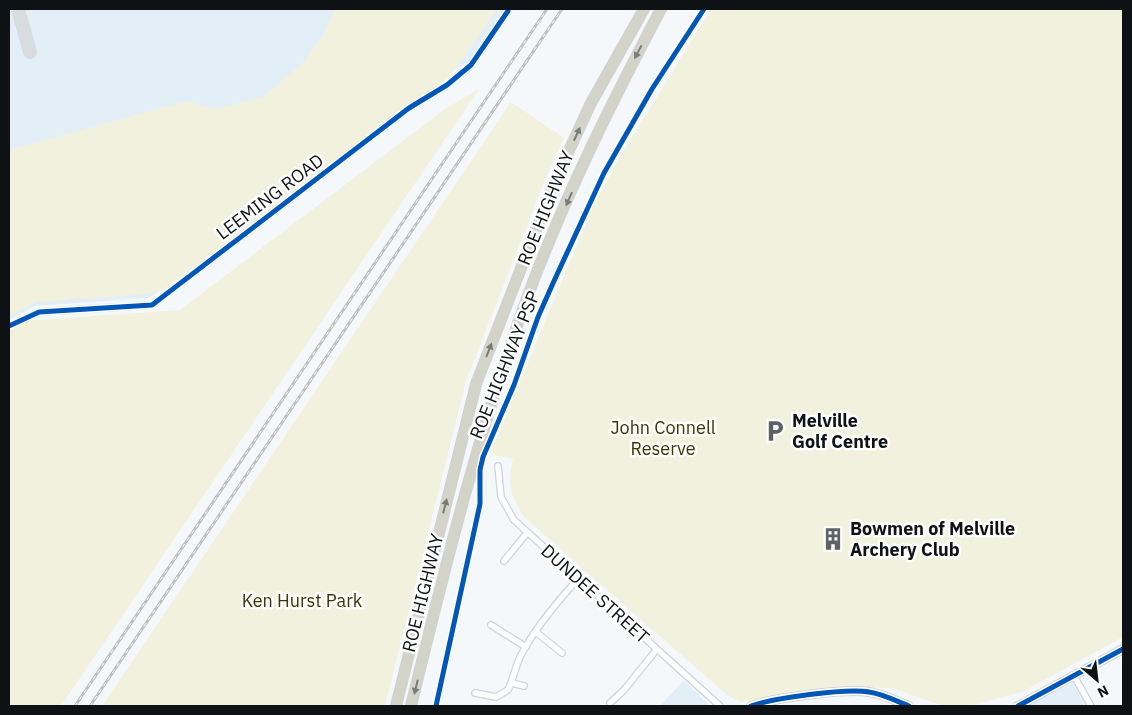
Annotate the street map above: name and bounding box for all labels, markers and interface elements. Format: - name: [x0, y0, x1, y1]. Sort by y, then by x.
- one-way arrow: [634, 45, 643, 59]
- one-way arrow: [573, 127, 581, 141]
- street label: ROE HIGHWAY: [512, 147, 579, 268]
- street label: LEEMING ROAD: [211, 149, 328, 245]
- one-way arrow: [564, 192, 572, 206]
- street label: ROE HIGHWAY PSP: [464, 287, 545, 442]
- one-way arrow: [485, 342, 493, 357]
- place label: Melville Golf Centre: [792, 409, 888, 453]
- park label: John Connell Reserve: [610, 416, 716, 460]
- parking icon: Melville Golf Centre: [762, 418, 788, 444]
- one-way arrow: [441, 498, 449, 513]
- place label: Bowmen of Melville Archery Club: [850, 517, 1015, 561]
- building icon: Bowmen of Melville Archery Club: [820, 526, 846, 552]
- street label: ROE HIGHWAY: [397, 531, 448, 654]
- street label: DUNDEE STREET: [536, 539, 654, 648]
- park label: Ken Hurst Park: [242, 589, 363, 612]
- north arrow: [1072, 655, 1122, 705]
- one-way arrow: [412, 679, 420, 694]
- text: N: [1094, 681, 1112, 702]

